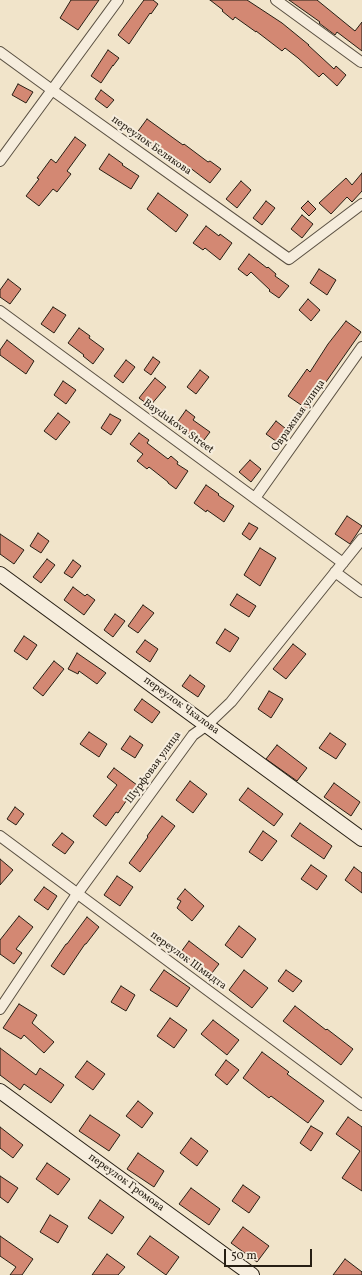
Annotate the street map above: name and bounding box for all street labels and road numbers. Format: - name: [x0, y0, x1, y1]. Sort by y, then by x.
- street label: переулок Белякова: [108, 113, 194, 179]
- street label: Овражная улица: [269, 377, 329, 455]
- street label: Baydukova Street: [140, 397, 216, 457]
- street label: переулок Чкалова: [141, 674, 221, 738]
- street label: Шурфовая улица: [123, 729, 185, 807]
- street label: переулок Шмидта: [147, 929, 229, 993]
- street label: переулок Громова: [85, 1151, 167, 1215]

